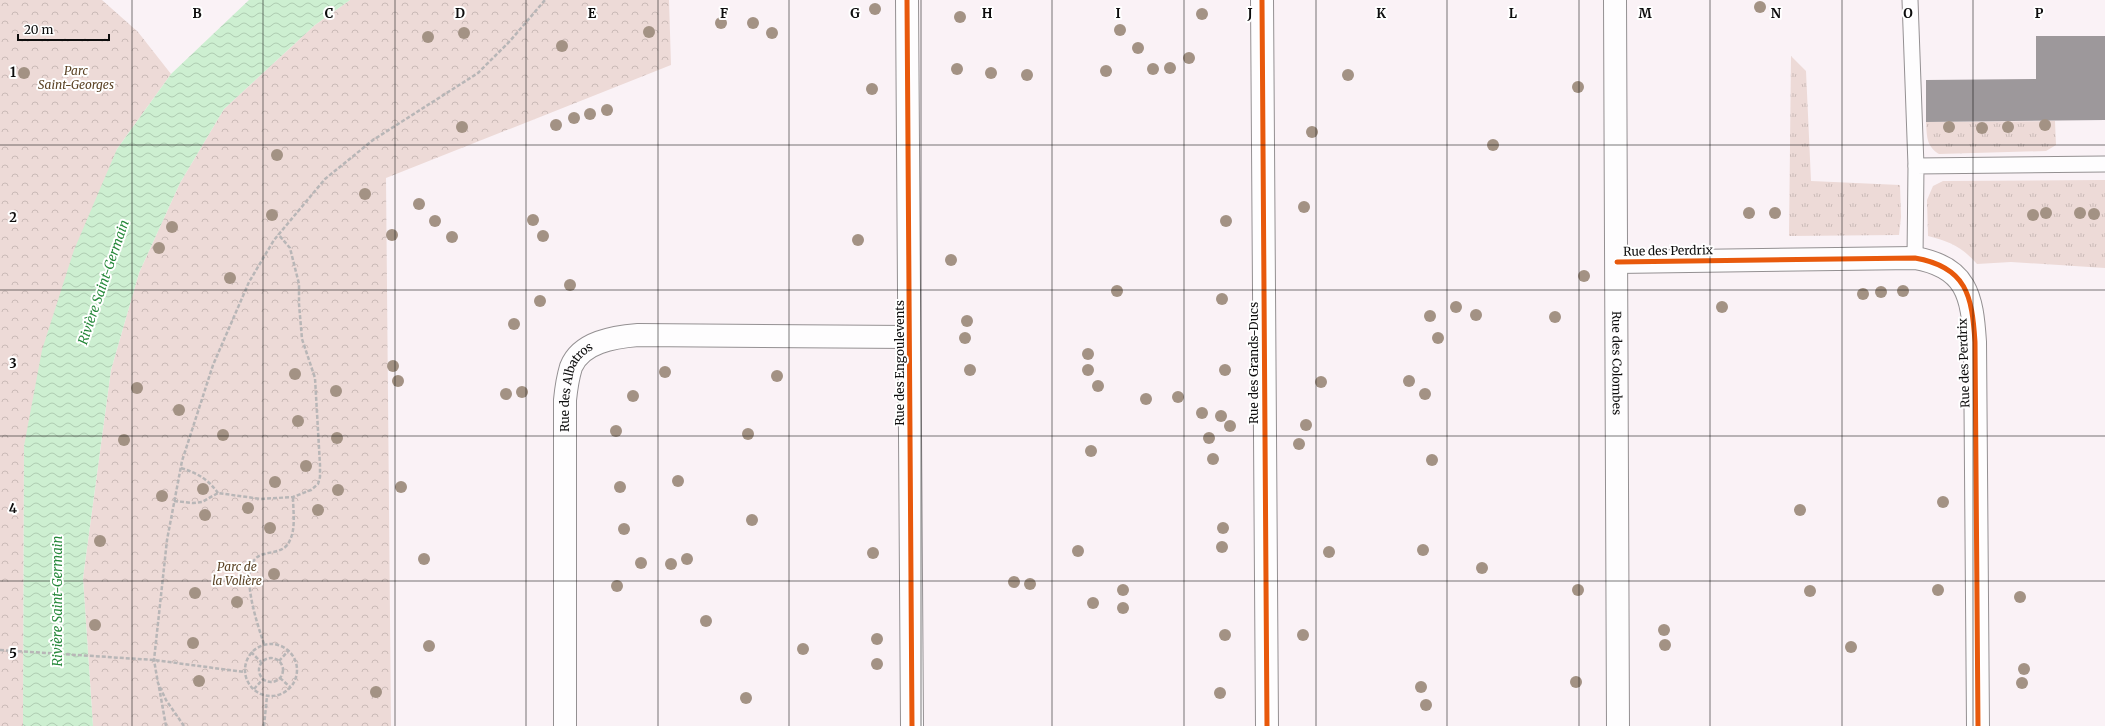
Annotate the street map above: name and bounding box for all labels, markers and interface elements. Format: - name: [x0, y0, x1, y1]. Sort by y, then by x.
- text: B: [192, 5, 202, 22]
- text: C: [325, 5, 334, 22]
- text: D: [455, 5, 465, 22]
- text: E: [588, 5, 597, 22]
- text: F: [720, 5, 728, 22]
- text: G: [850, 5, 860, 22]
- text: H: [982, 5, 993, 22]
- text: I: [1115, 5, 1121, 22]
- text: J: [1246, 5, 1253, 22]
- text: K: [1376, 5, 1386, 22]
- text: L: [1509, 5, 1518, 22]
- text: M: [1638, 5, 1652, 22]
- text: N: [1771, 5, 1782, 22]
- text: O: [1903, 5, 1913, 22]
- text: P: [2035, 5, 2044, 22]
- scale bar: [18, 16, 109, 42]
- text: 20 m: [24, 22, 53, 37]
- park label: Parc Saint-Georges: [38, 63, 114, 92]
- text: 1: [10, 64, 16, 81]
- text: 2: [9, 209, 17, 226]
- water label: Rivière Saint-Germain: [74, 217, 133, 347]
- street label: Rue des Perdrix: [1623, 242, 1714, 259]
- street label: Rue des Engoulevents: [892, 300, 907, 426]
- street label: Rue des Grands-Ducs: [1246, 302, 1261, 424]
- street label: Rue des Colombes: [1609, 311, 1625, 415]
- street label: Rue des Perdrix: [1954, 317, 1973, 408]
- street label: Rue des Albatros: [557, 339, 595, 432]
- text: 3: [9, 355, 17, 372]
- text: 4: [9, 500, 18, 517]
- water label: Rivière Saint-Germain: [49, 535, 66, 666]
- park label: Parc de la Volière: [212, 559, 262, 588]
- text: 5: [9, 645, 17, 662]

